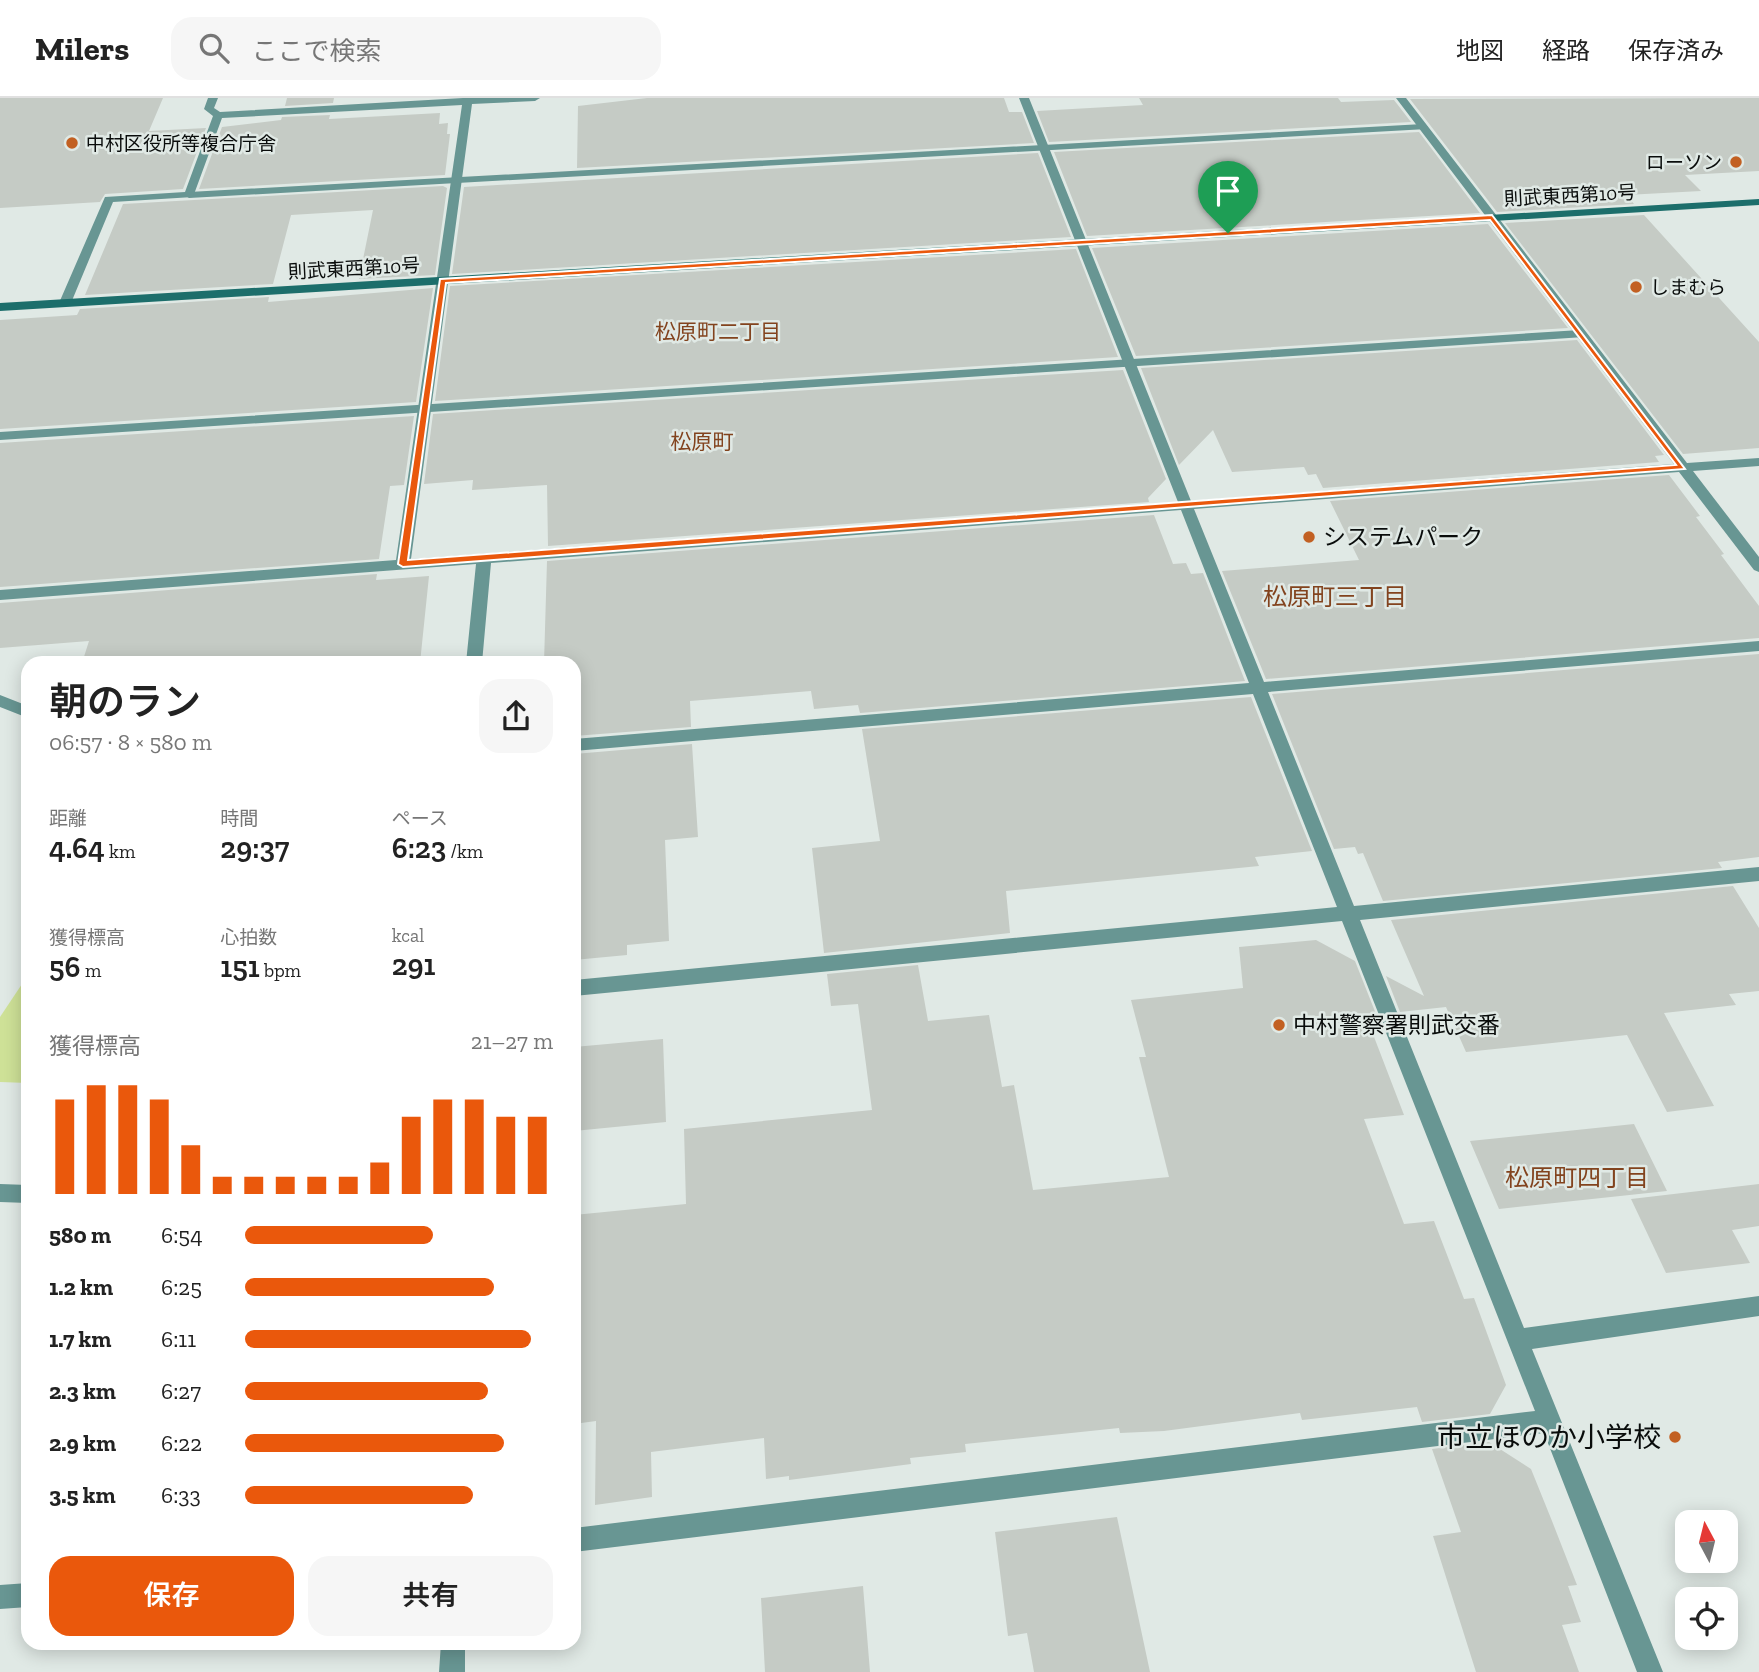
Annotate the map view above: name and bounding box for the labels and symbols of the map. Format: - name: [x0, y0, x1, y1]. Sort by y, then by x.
- place label: 中村区役所等複合庁舎: [86, 132, 276, 155]
- marker: 中村区役所等複合庁舎: [64, 135, 80, 151]
- place label: ローソン: [1646, 151, 1722, 174]
- marker: ローソン: [1728, 154, 1744, 170]
- pin: [1198, 161, 1258, 233]
- street label: 則武東西第10号: [1503, 181, 1637, 210]
- street label: 則武東西第10号: [287, 254, 421, 283]
- place label: しまむら: [1650, 276, 1726, 299]
- marker: しまむら: [1628, 279, 1644, 295]
- district label: 松原町二丁目: [655, 319, 781, 344]
- district label: 松原町: [671, 429, 734, 454]
- place label: システムパーク: [1323, 523, 1483, 551]
- marker: システムパーク: [1301, 529, 1317, 545]
- district label: 松原町三丁目: [1263, 582, 1407, 611]
- place label: 中村警察署則武交番: [1293, 1011, 1500, 1039]
- marker: 中村警察署則武交番: [1271, 1017, 1287, 1033]
- district label: 松原町四丁目: [1505, 1163, 1649, 1192]
- place label: 市立ほのか小学校: [1437, 1421, 1661, 1454]
- marker: 市立ほのか小学校: [1667, 1429, 1683, 1445]
- north arrow: [1675, 1510, 1738, 1573]

